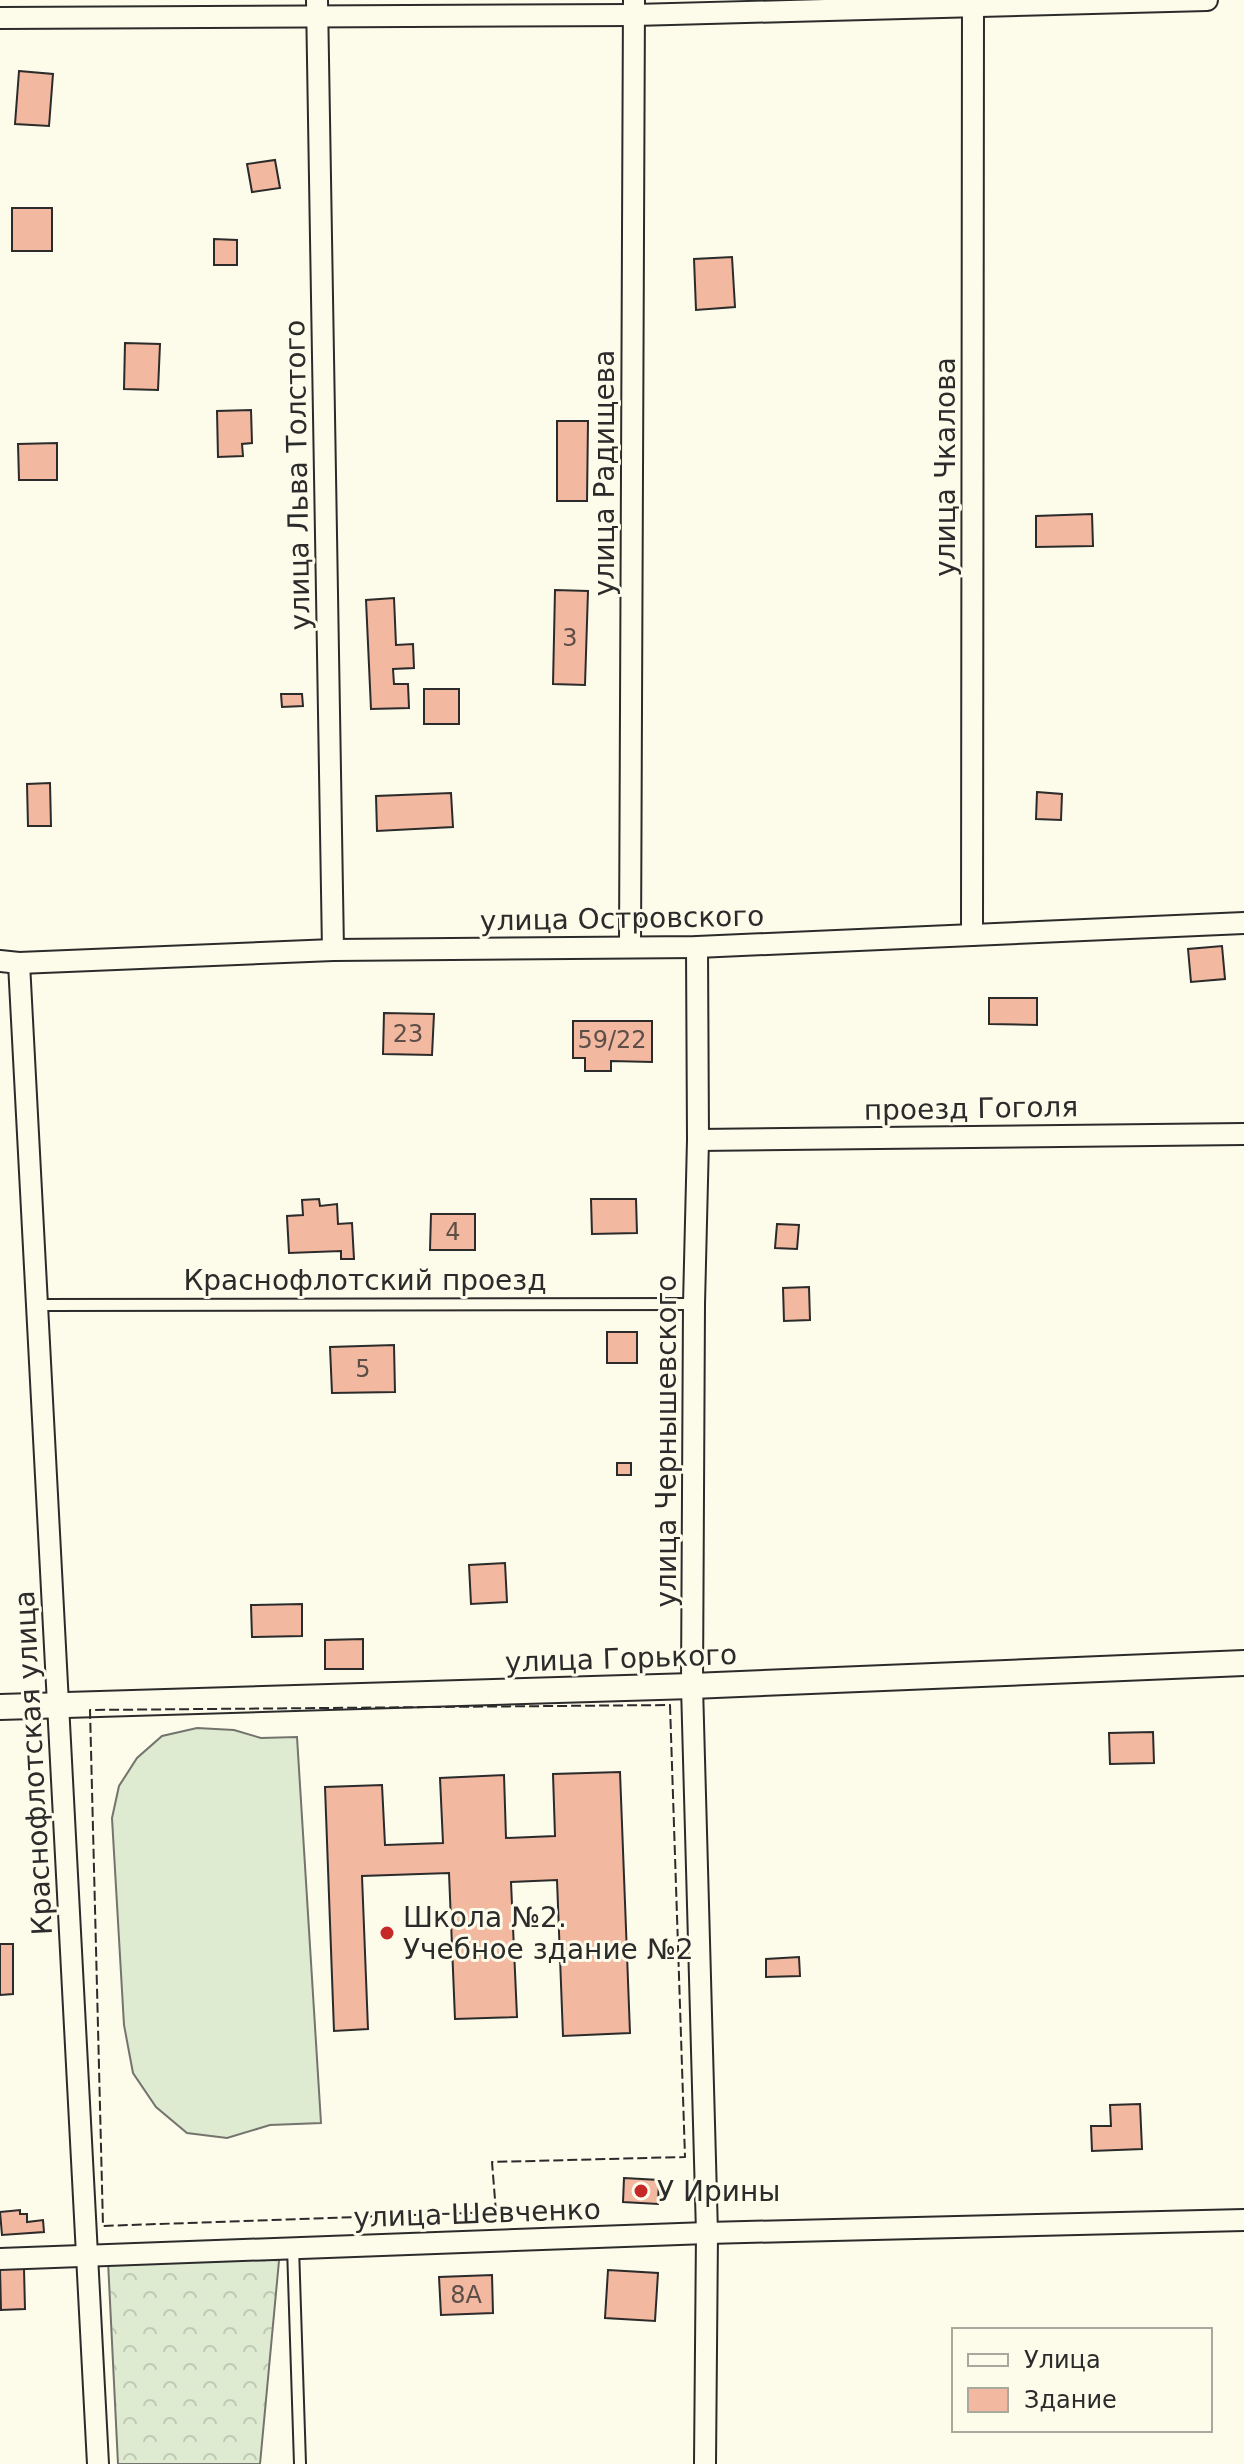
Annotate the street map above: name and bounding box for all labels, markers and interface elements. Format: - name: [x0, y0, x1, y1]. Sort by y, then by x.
- street label: улица Льва Толстого: [278, 319, 317, 631]
- street label: улица Радищева: [588, 350, 621, 596]
- street label: улица Чкалова: [929, 357, 962, 577]
- house number: 3: [562, 624, 578, 652]
- street label: улица Островского: [480, 900, 764, 937]
- house number: 23: [393, 1020, 423, 1048]
- house number: 59/22: [577, 1026, 647, 1054]
- street label: проезд Гоголя: [864, 1090, 1078, 1127]
- house number: 4: [445, 1218, 461, 1246]
- street label: Краснофлотский проезд: [183, 1264, 547, 1297]
- street label: улица Чернышевского: [650, 1274, 683, 1608]
- house number: 5: [355, 1355, 371, 1383]
- street label: Краснофлотская улица: [8, 1590, 59, 1936]
- street label: улица Горького: [504, 1638, 738, 1679]
- place label: Школа №2. Учебное здание №2: [403, 1901, 694, 1966]
- marker: Школа №2. Учебное здание №2: [378, 1924, 396, 1942]
- place label: У Ирины: [657, 2175, 780, 2208]
- marker: У Ирины: [632, 2182, 650, 2200]
- street label: улица Шевченко: [353, 2193, 601, 2234]
- house number: 8А: [450, 2281, 482, 2309]
- legend: [952, 2328, 1212, 2432]
- text: Улица: [1024, 2346, 1101, 2374]
- text: Здание: [1024, 2386, 1117, 2414]

